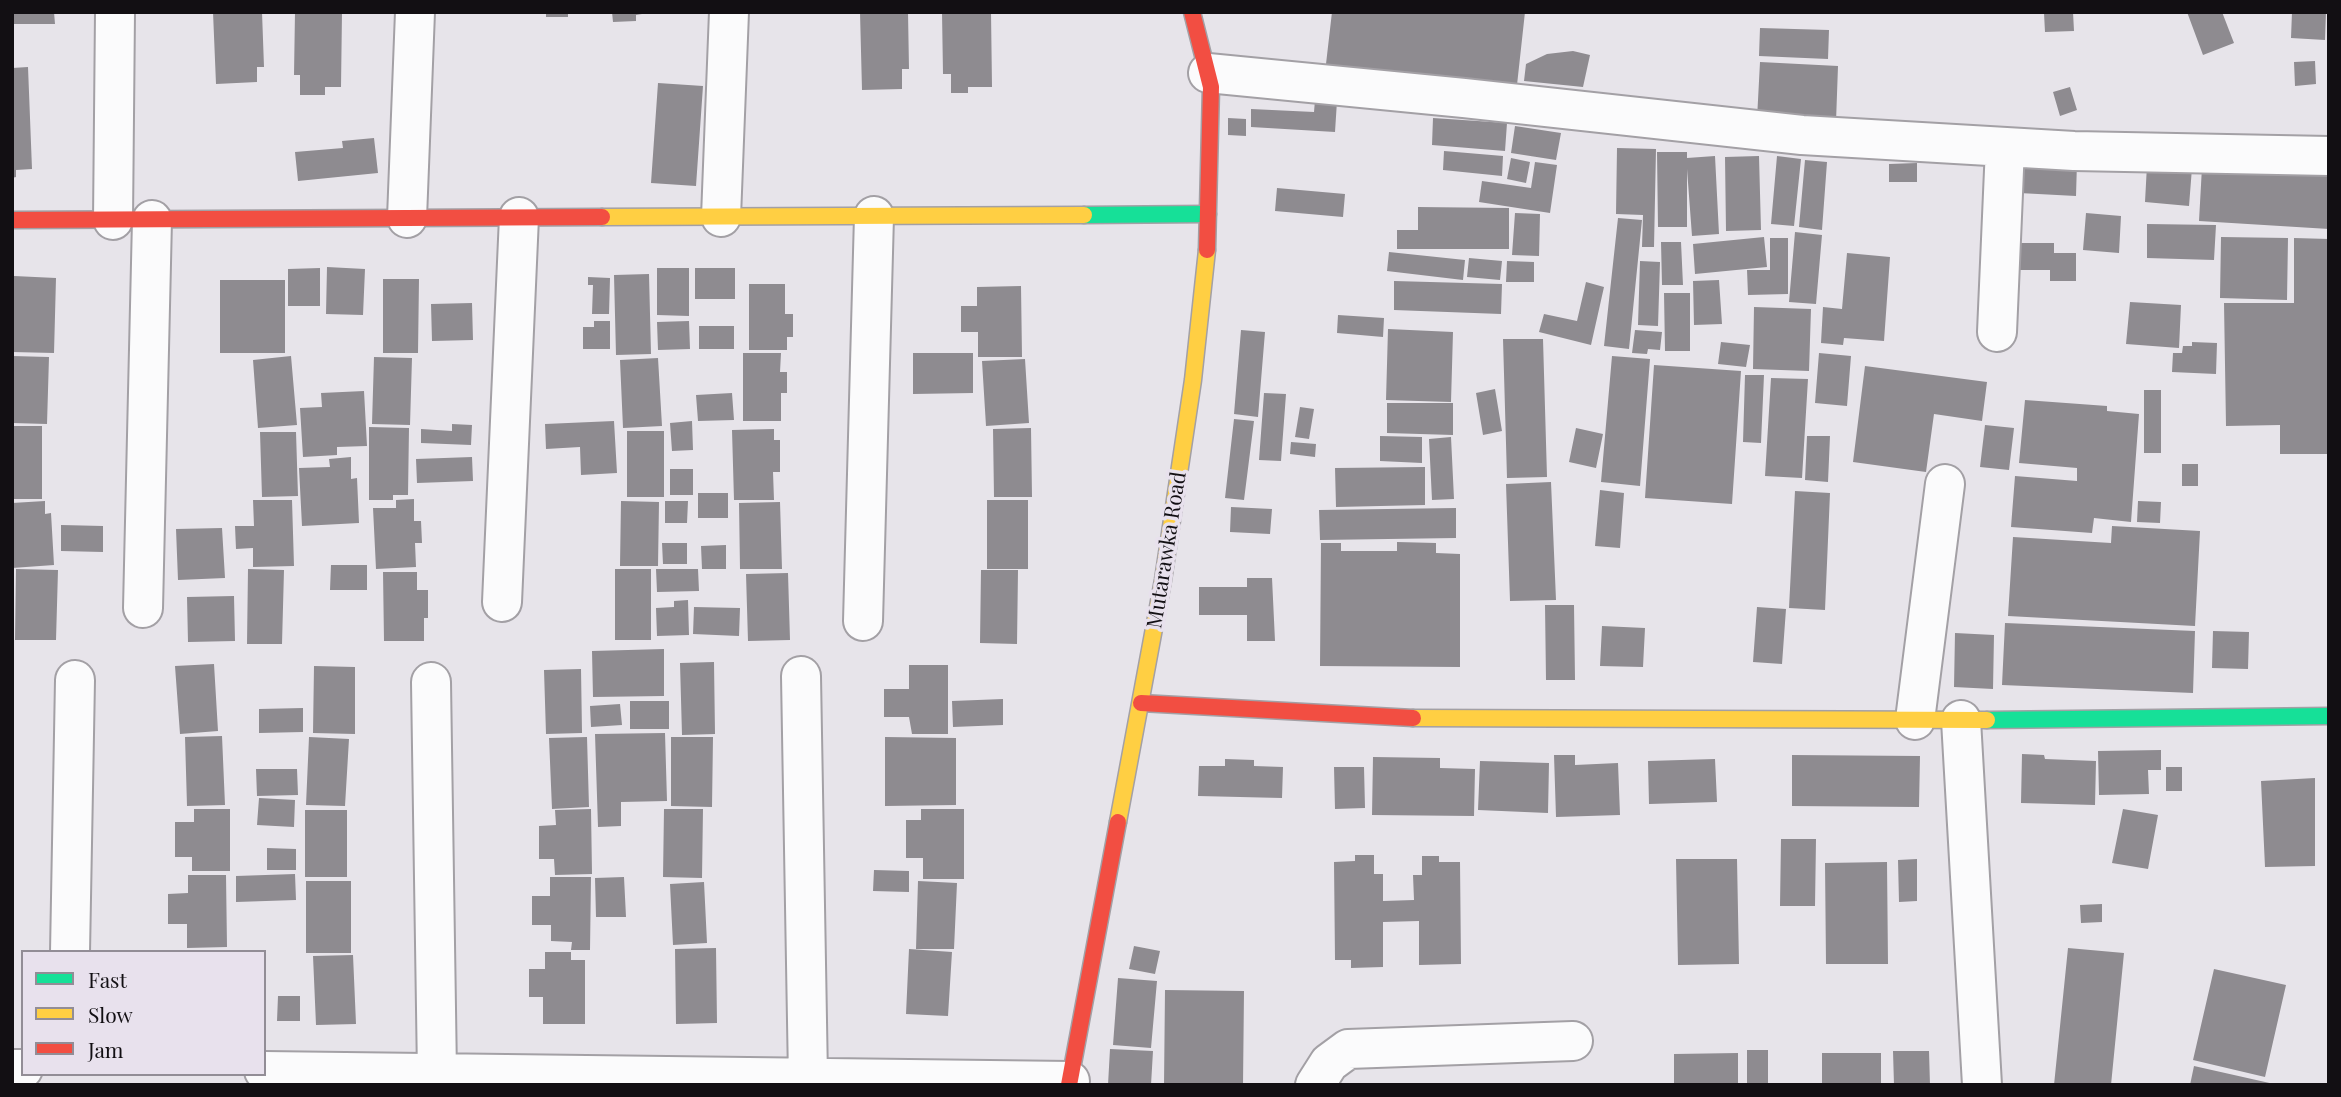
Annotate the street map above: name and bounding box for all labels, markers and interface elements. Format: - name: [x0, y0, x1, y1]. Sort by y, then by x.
- street label: Mutarawka Road: [1142, 470, 1192, 630]
- legend: [21, 950, 266, 1076]
- text: Fast: [88, 965, 127, 993]
- text: Slow: [88, 1000, 133, 1028]
- text: Jam: [88, 1035, 124, 1063]

